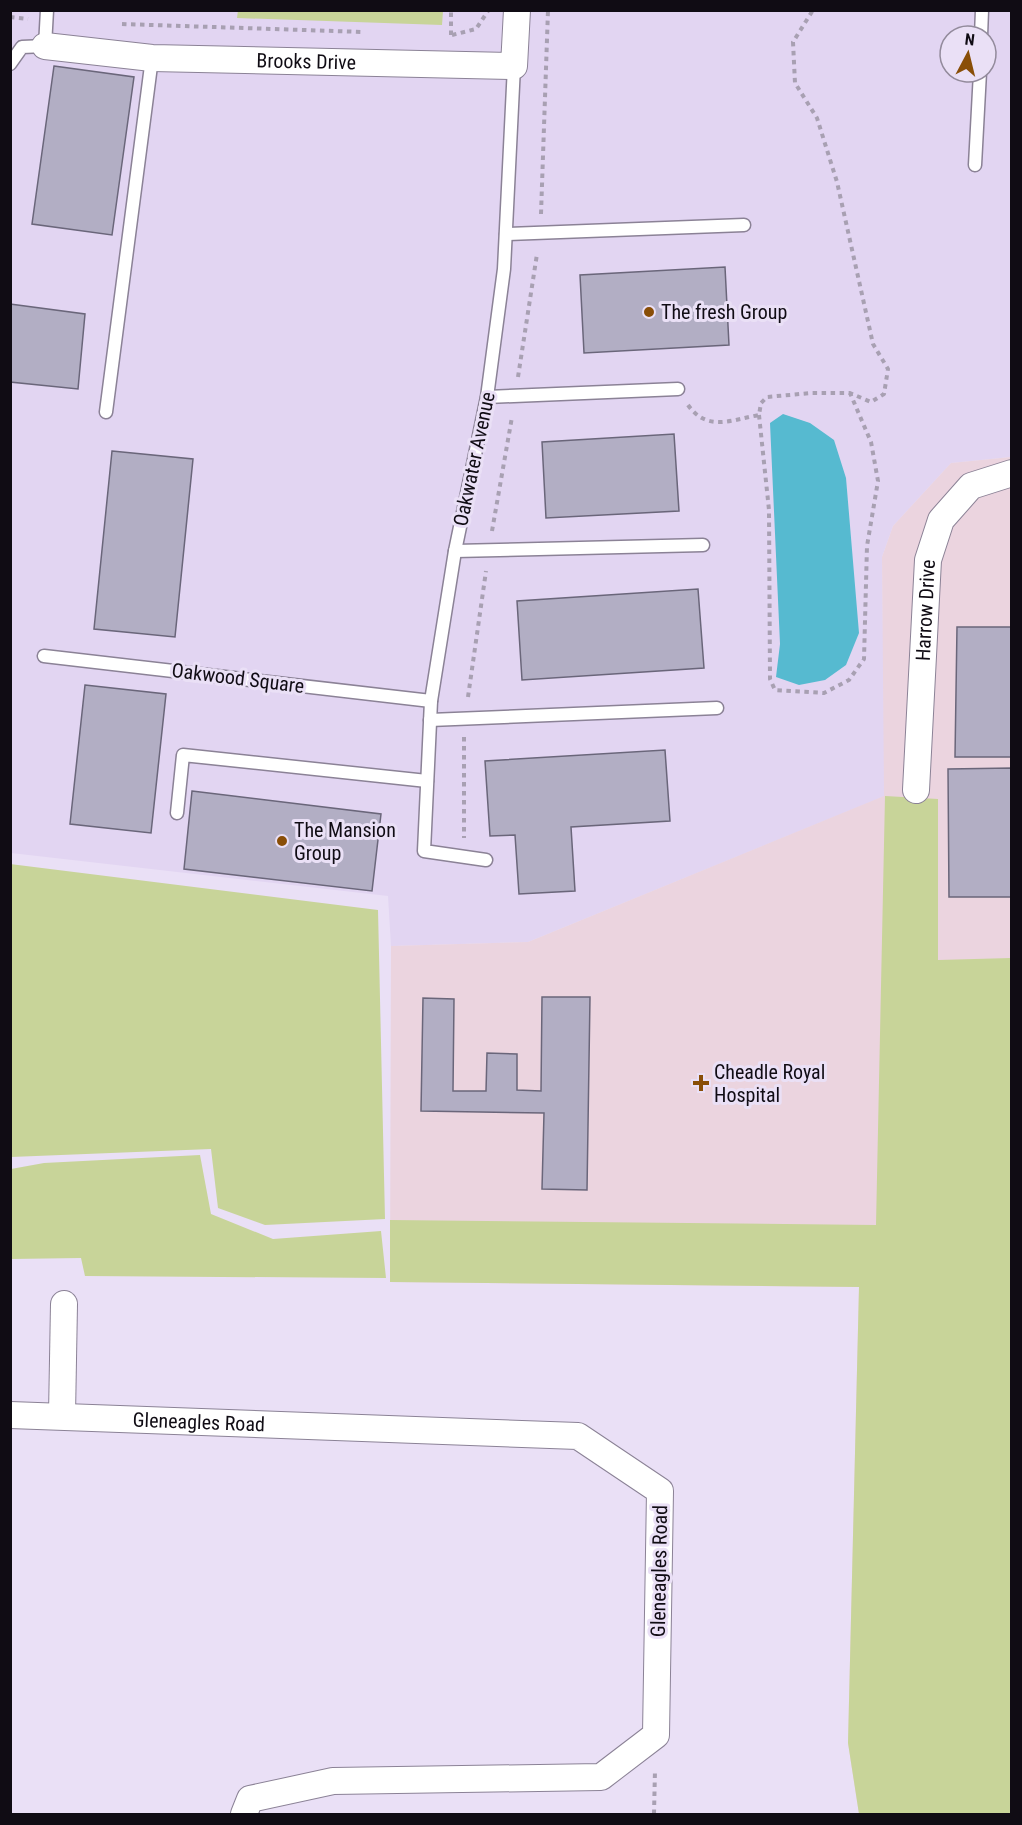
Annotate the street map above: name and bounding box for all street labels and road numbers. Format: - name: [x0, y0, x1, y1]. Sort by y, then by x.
- street label: Brooks Drive: [256, 48, 356, 75]
- street label: Oakwater Avenue: [448, 390, 500, 528]
- street label: Harrow Drive: [911, 559, 940, 662]
- street label: Oakwood Square: [170, 658, 306, 698]
- street label: Gleneagles Road: [132, 1408, 265, 1436]
- street label: Gleneagles Road: [646, 1505, 672, 1637]

